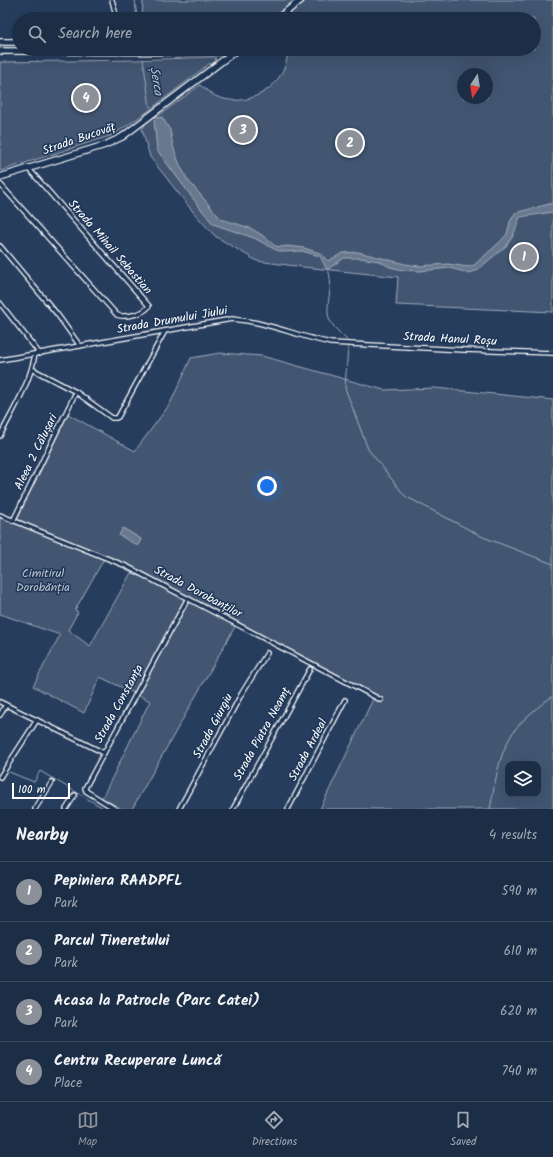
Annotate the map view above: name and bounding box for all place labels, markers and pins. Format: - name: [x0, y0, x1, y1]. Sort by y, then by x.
- pin: 4: [73, 83, 99, 113]
- pin: 3: [230, 115, 256, 145]
- pin: 2: [337, 128, 363, 158]
- pin: 1: [511, 242, 537, 272]

